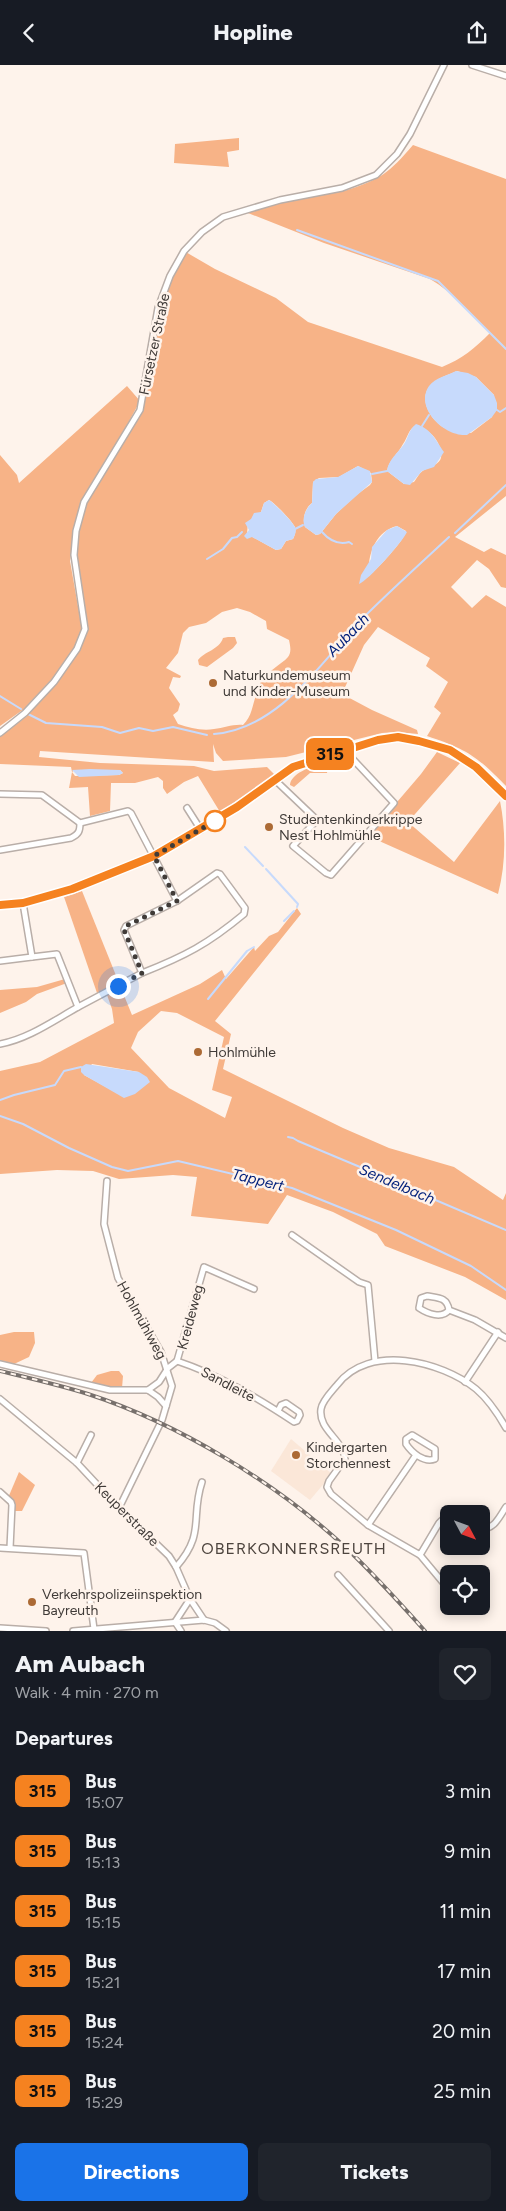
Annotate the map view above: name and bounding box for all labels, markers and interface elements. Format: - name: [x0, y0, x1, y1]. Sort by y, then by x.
- icon: back: [15, 19, 43, 47]
- text: Hopline: [213, 19, 293, 46]
- icon: share: [463, 19, 491, 47]
- street label: Fürsetzer Straße: [135, 291, 174, 396]
- water label: Aubach: [323, 610, 373, 661]
- place label: Naturkundemuseum und Kinder-Museum: [223, 667, 351, 700]
- marker: Naturkundemuseum und Kinder-Museum: [207, 677, 219, 689]
- line badge: 315: [301, 738, 359, 770]
- text: 315: [316, 743, 344, 765]
- unlabelled marker: [204, 810, 226, 832]
- place label: Studentenkinderkrippe Nest Hohlmühle: [279, 811, 423, 844]
- marker: Studentenkinderkrippe Nest Hohlmühle: [263, 821, 275, 833]
- your location: [106, 974, 131, 999]
- place label: Hohlmühle: [208, 1044, 276, 1061]
- marker: Hohlmühle: [192, 1046, 204, 1058]
- water label: Sendelbach: [357, 1160, 437, 1208]
- water label: Tappert: [230, 1165, 286, 1195]
- street label: Hohlmühlweg: [113, 1278, 170, 1362]
- street label: Kreideweg: [174, 1283, 207, 1351]
- street label: Sandleite: [198, 1363, 258, 1406]
- place label: Kindergarten Storchennest: [306, 1439, 391, 1472]
- marker: Kindergarten Storchennest: [290, 1449, 302, 1461]
- street label: Keuperstraße: [91, 1479, 163, 1550]
- north arrow: [440, 1505, 490, 1555]
- map controls: [440, 1505, 490, 1615]
- district label: OBERKONNERSREUTH: [201, 1539, 387, 1558]
- button: locate: [440, 1565, 490, 1615]
- place label: Verkehrspolizeiinspektion Bayreuth: [42, 1586, 202, 1619]
- marker: Verkehrspolizeiinspektion Bayreuth: [26, 1596, 38, 1608]
- button: heart: [439, 1648, 491, 1700]
- text: Am Aubach: [15, 1649, 145, 1678]
- text: Walk · 4 min · 270 m: [15, 1683, 159, 1702]
- text: Departures: [15, 1727, 113, 1750]
- text: Bus: [85, 1770, 116, 1793]
- text: 315: [28, 1780, 57, 1802]
- text: 3 min: [445, 1780, 491, 1803]
- text: 15:07: [85, 1793, 124, 1812]
- text: Bus: [85, 1830, 116, 1853]
- text: 315: [28, 1840, 57, 1862]
- text: 9 min: [444, 1840, 491, 1863]
- text: 15:13: [85, 1853, 120, 1872]
- text: Bus: [85, 1890, 116, 1913]
- text: 315: [28, 1900, 57, 1922]
- text: 11 min: [439, 1900, 491, 1923]
- text: 15:15: [85, 1913, 121, 1932]
- text: Bus: [85, 1950, 116, 1973]
- text: 315: [28, 1960, 57, 1982]
- text: 17 min: [437, 1960, 491, 1983]
- text: 15:21: [85, 1973, 120, 1992]
- text: Bus: [85, 2010, 116, 2033]
- text: 315: [28, 2020, 57, 2042]
- text: 20 min: [432, 2020, 491, 2043]
- text: 15:24: [85, 2033, 124, 2052]
- text: Bus: [85, 2070, 116, 2093]
- text: 315: [28, 2080, 57, 2102]
- text: 25 min: [434, 2080, 491, 2103]
- text: 15:29: [85, 2093, 123, 2112]
- button: Directions: [15, 2143, 248, 2201]
- button: Tickets: [258, 2143, 491, 2201]

